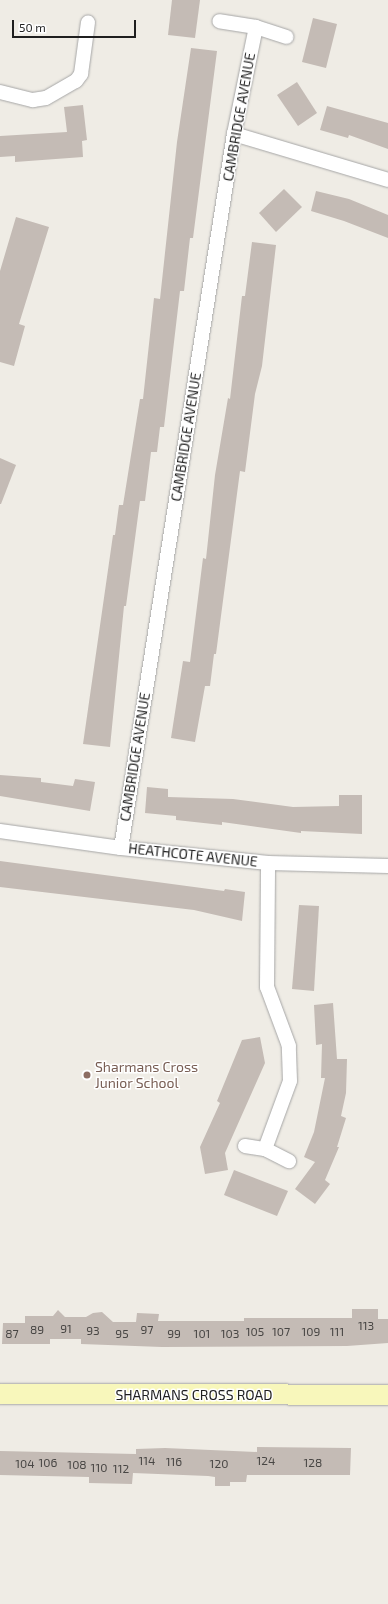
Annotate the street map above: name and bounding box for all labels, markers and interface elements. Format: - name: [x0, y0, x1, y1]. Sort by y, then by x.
- scale bar: [14, 12, 138, 38]
- text: 50 m: [19, 20, 46, 34]
- street label: CAMBRIDGE AVENUE: [219, 51, 259, 183]
- street label: CAMBRIDGE AVENUE: [167, 371, 205, 503]
- street label: CAMBRIDGE AVENUE: [116, 691, 154, 823]
- street label: HEATHCOTE AVENUE: [127, 840, 259, 870]
- place label: Sharmans Cross Junior School: [95, 1059, 198, 1092]
- marker: Sharmans Cross Junior School: [82, 1070, 92, 1080]
- house number: 113: [358, 1319, 374, 1333]
- house number: 91: [60, 1322, 72, 1336]
- house number: 89: [30, 1323, 44, 1337]
- house number: 97: [140, 1323, 154, 1337]
- house number: 93: [86, 1324, 100, 1338]
- house number: 105: [246, 1325, 264, 1339]
- house number: 107: [272, 1325, 290, 1339]
- house number: 109: [302, 1325, 320, 1339]
- house number: 111: [330, 1325, 344, 1339]
- house number: 87: [5, 1327, 19, 1341]
- house number: 95: [115, 1327, 129, 1341]
- house number: 99: [167, 1327, 181, 1341]
- house number: 101: [194, 1327, 210, 1341]
- house number: 103: [221, 1327, 239, 1341]
- street label: SHARMANS CROSS ROAD: [115, 1387, 273, 1403]
- house number: 114: [139, 1454, 155, 1468]
- house number: 124: [257, 1454, 275, 1468]
- house number: 116: [166, 1455, 182, 1469]
- house number: 106: [39, 1456, 57, 1470]
- house number: 128: [304, 1456, 322, 1470]
- house number: 104: [15, 1457, 35, 1471]
- house number: 120: [210, 1457, 228, 1471]
- house number: 108: [67, 1458, 87, 1472]
- house number: 110: [91, 1461, 107, 1475]
- house number: 112: [113, 1462, 129, 1476]

